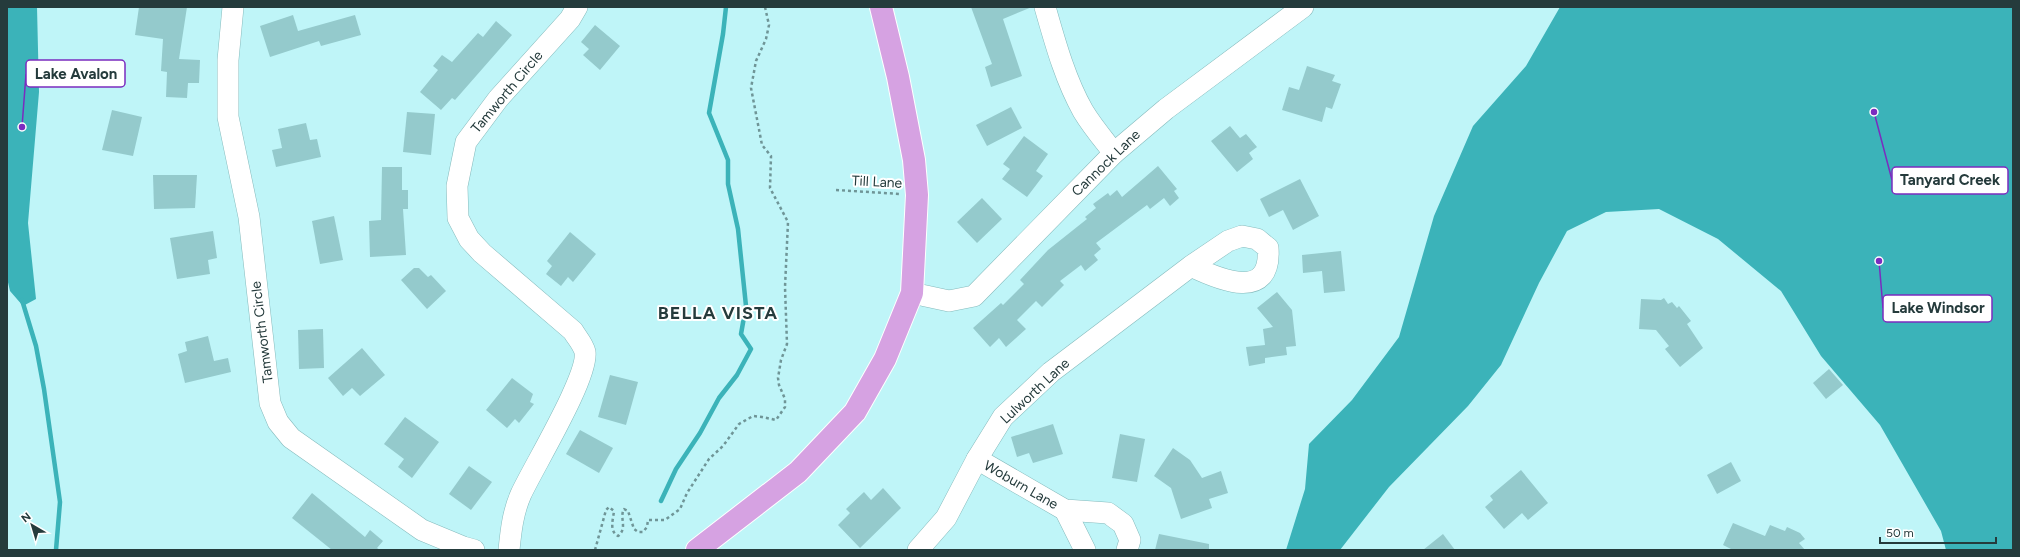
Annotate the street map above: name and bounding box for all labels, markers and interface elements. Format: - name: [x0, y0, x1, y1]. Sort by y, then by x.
- street label: Tamworth Circle: [468, 47, 547, 137]
- callout: Lake Avalon: [26, 60, 125, 87]
- text: Lake Avalon: [35, 65, 117, 83]
- street label: Cannock Lane: [1068, 126, 1144, 200]
- callout: Tanyard Creek: [1892, 167, 2008, 194]
- text: Tanyard Creek: [1900, 171, 2000, 189]
- street label: Till Lane: [851, 172, 903, 192]
- street label: Tamworth Circle: [247, 280, 277, 384]
- callout: Lake Windsor: [1883, 295, 1992, 322]
- text: Lake Windsor: [1891, 299, 1985, 317]
- district label: BELLA VISTA: [658, 302, 778, 324]
- street label: Lulworth Lane: [997, 354, 1073, 427]
- street label: Woburn Lane: [981, 457, 1061, 513]
- north arrow: [12, 505, 52, 545]
- text: N: [19, 510, 34, 525]
- scale bar: [1880, 519, 1996, 545]
- text: 50 m: [1886, 526, 1914, 540]

